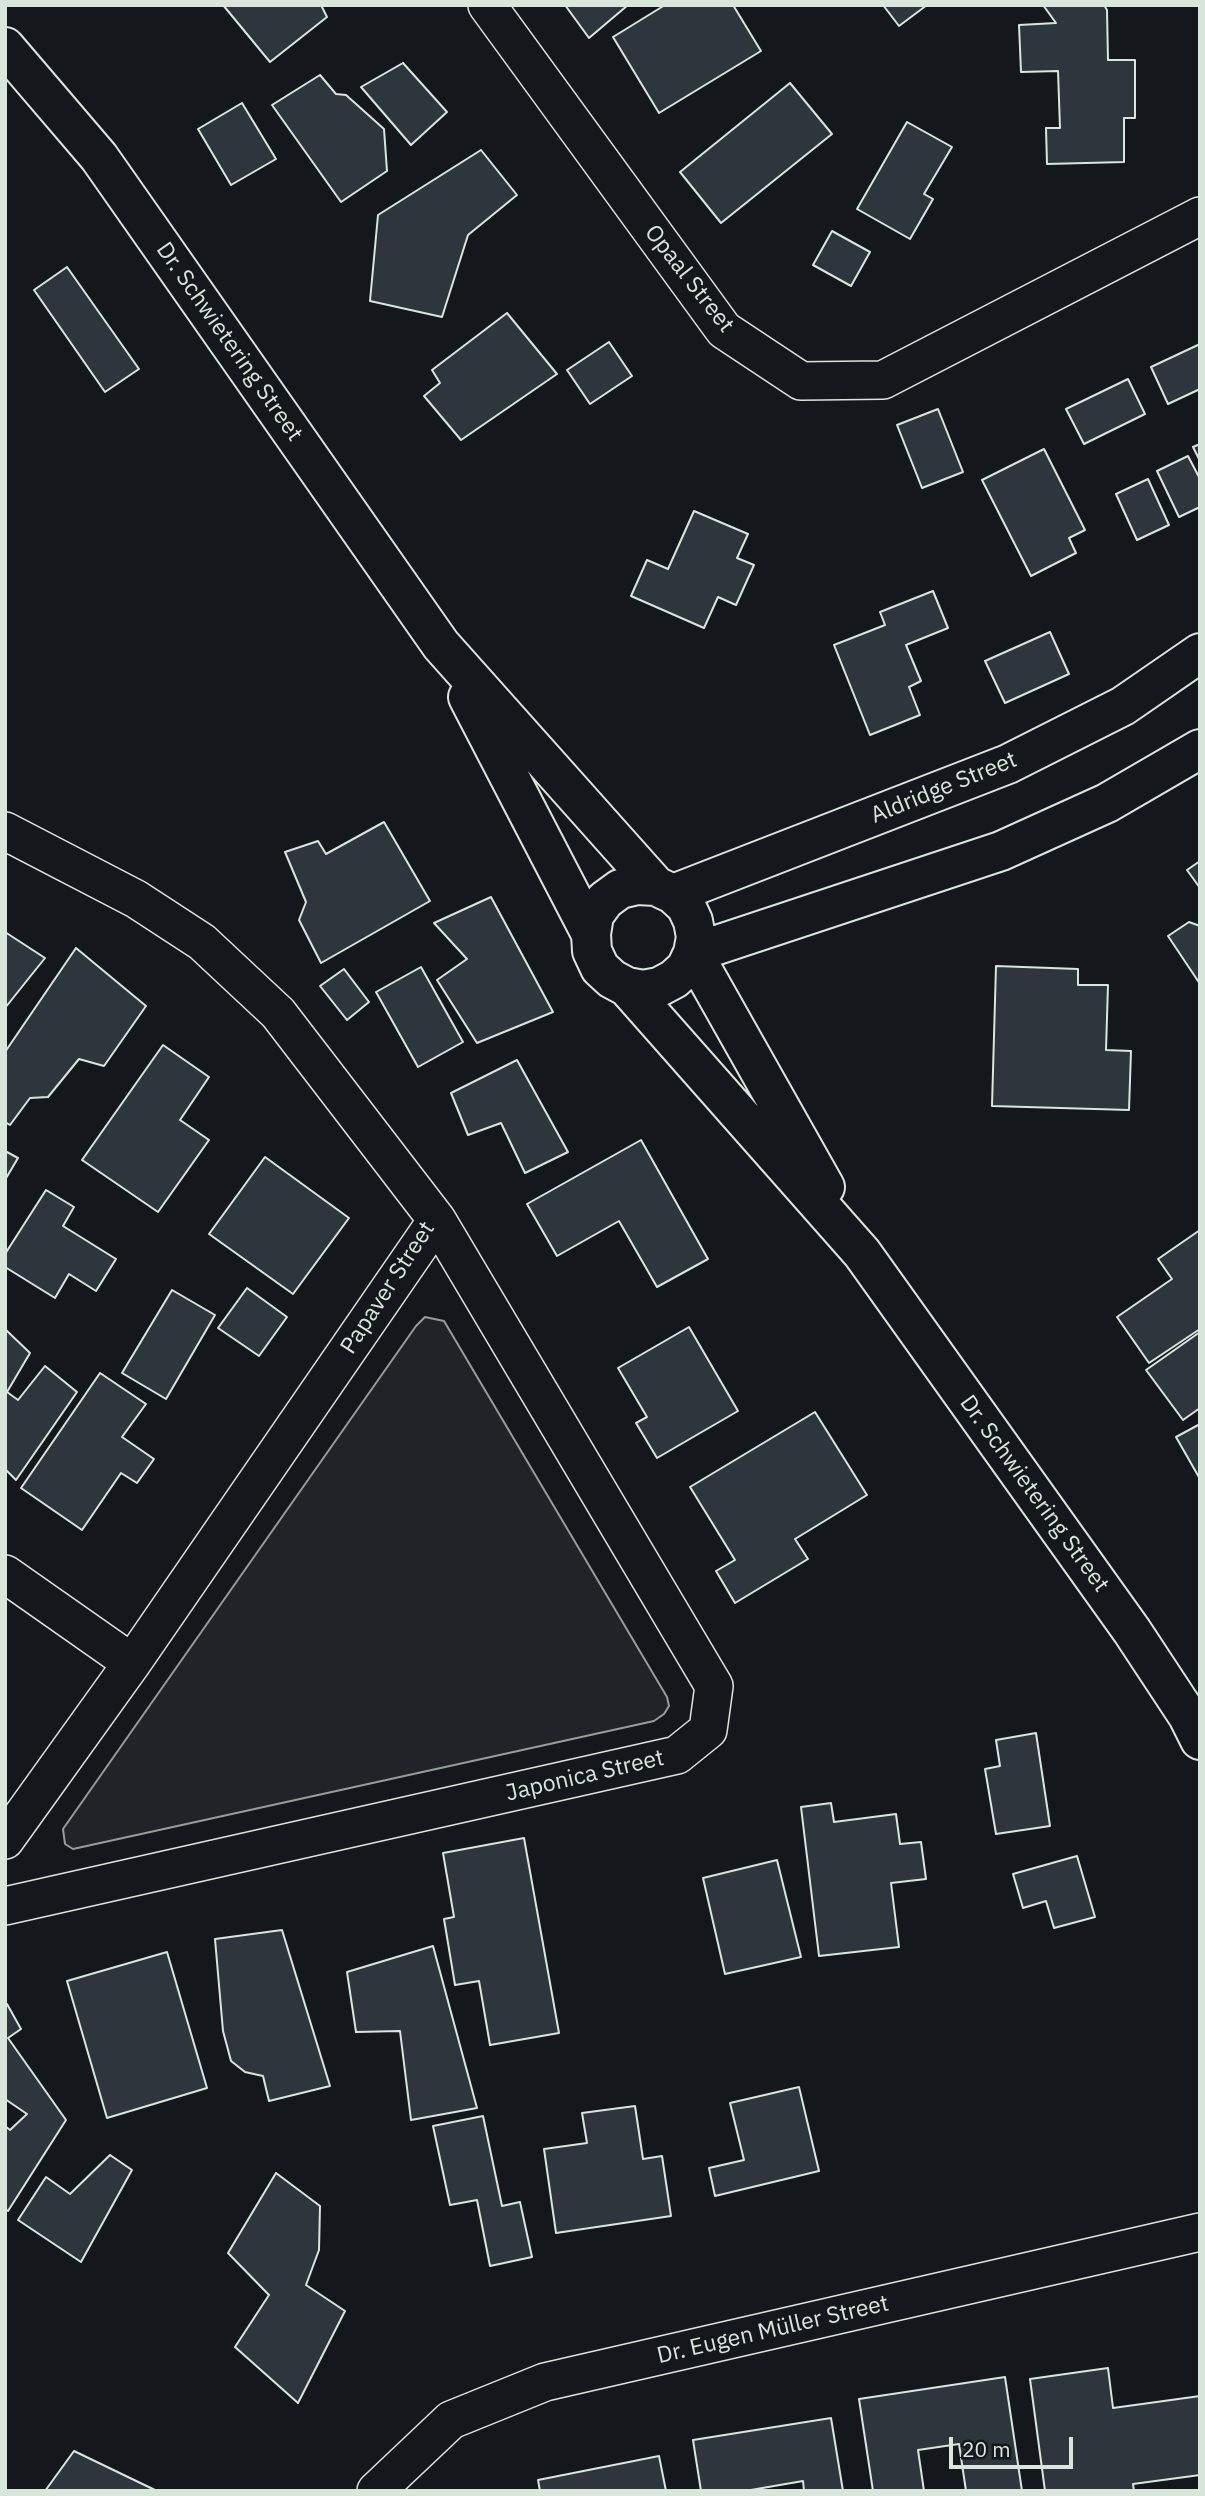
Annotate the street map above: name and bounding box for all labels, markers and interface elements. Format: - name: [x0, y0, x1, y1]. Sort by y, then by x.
- street label: Opaal Street: [638, 220, 740, 338]
- street label: Dr. Schwietering Street: [150, 237, 308, 447]
- street label: Aldridge Street: [867, 746, 1021, 830]
- street label: Papaver Street: [335, 1217, 441, 1359]
- street label: Dr. Schwietering Street: [953, 1390, 1115, 1598]
- street label: Japonica Street: [503, 1744, 667, 1808]
- street label: Dr. Eugen Müller Street: [654, 2290, 892, 2370]
- scale bar: [953, 2422, 1077, 2466]
- text: 20 m: [962, 2435, 1011, 2463]

